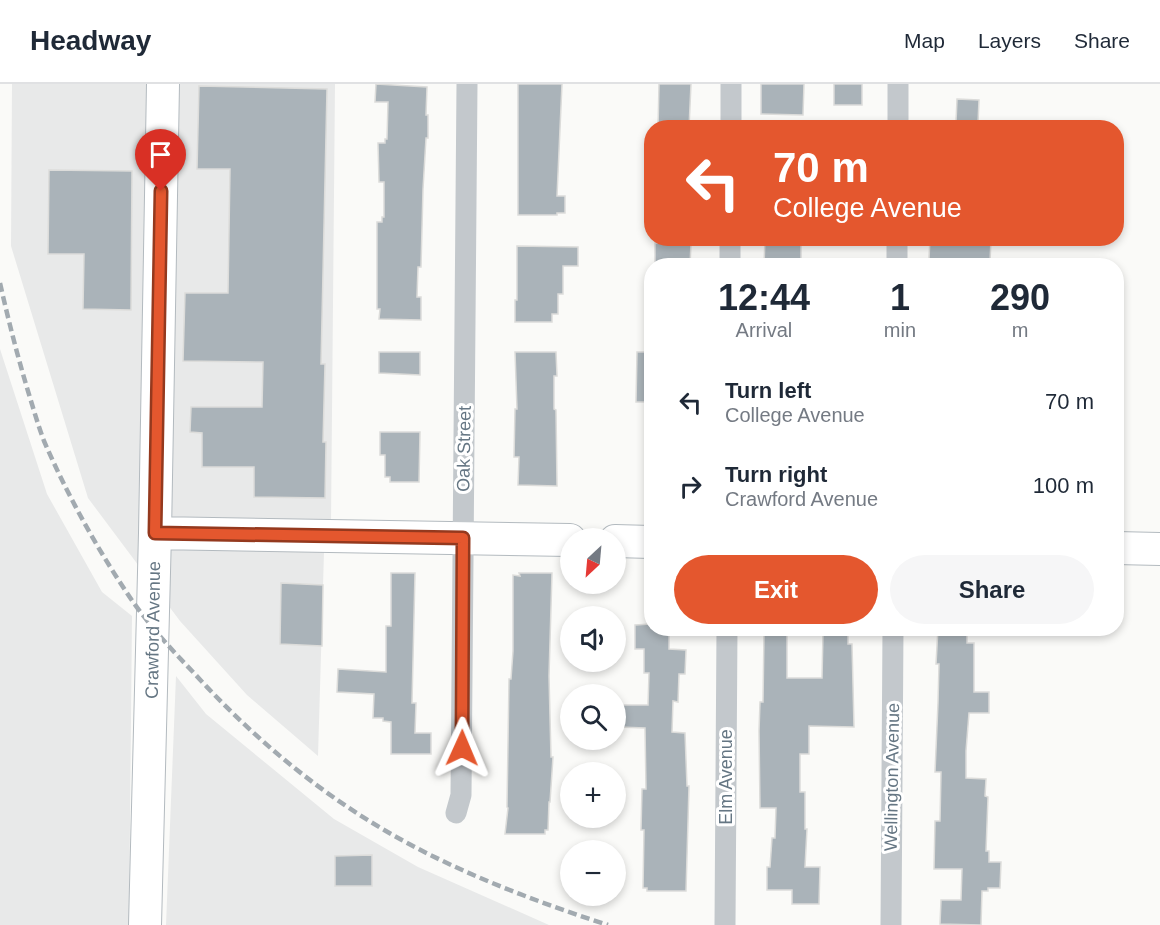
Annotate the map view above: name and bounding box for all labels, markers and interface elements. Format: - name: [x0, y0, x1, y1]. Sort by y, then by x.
- text: Headway: [30, 25, 151, 56]
- text: Map: [904, 29, 945, 52]
- text: Layers: [978, 29, 1041, 52]
- text: Share: [1074, 29, 1130, 52]
- pin: [135, 129, 186, 191]
- icon: arrive: [144, 138, 177, 171]
- icon: left: [674, 144, 752, 222]
- text: 70 m: [773, 144, 869, 191]
- text: College Avenue: [773, 193, 962, 223]
- text: 12:44: [718, 277, 810, 318]
- text: 1: [890, 277, 910, 318]
- text: 290: [990, 277, 1050, 318]
- text: Arrival: [736, 319, 792, 341]
- text: min: [884, 319, 916, 341]
- text: m: [1012, 319, 1028, 341]
- text: Turn left: [725, 378, 811, 403]
- icon: left: [674, 386, 707, 419]
- text: 70 m: [1045, 389, 1094, 414]
- text: College Avenue: [725, 404, 865, 426]
- street label: Oak Street: [453, 406, 475, 492]
- text: Turn right: [725, 462, 827, 487]
- icon: right: [674, 470, 707, 503]
- text: 100 m: [1033, 473, 1094, 498]
- text: Crawford Avenue: [725, 488, 878, 510]
- north arrow: [560, 528, 626, 594]
- map controls: [560, 528, 626, 906]
- button: Exit: [674, 555, 878, 624]
- button: Share: [890, 555, 1094, 624]
- street label: Crawford Avenue: [142, 561, 164, 699]
- button: sound: [560, 606, 626, 672]
- button: search: [560, 684, 626, 750]
- street label: Wellington Avenue: [881, 703, 903, 851]
- position arrow: [430, 716, 494, 780]
- street label: Elm Avenue: [716, 729, 736, 825]
- button: +: [560, 762, 626, 828]
- button: −: [560, 840, 626, 906]

